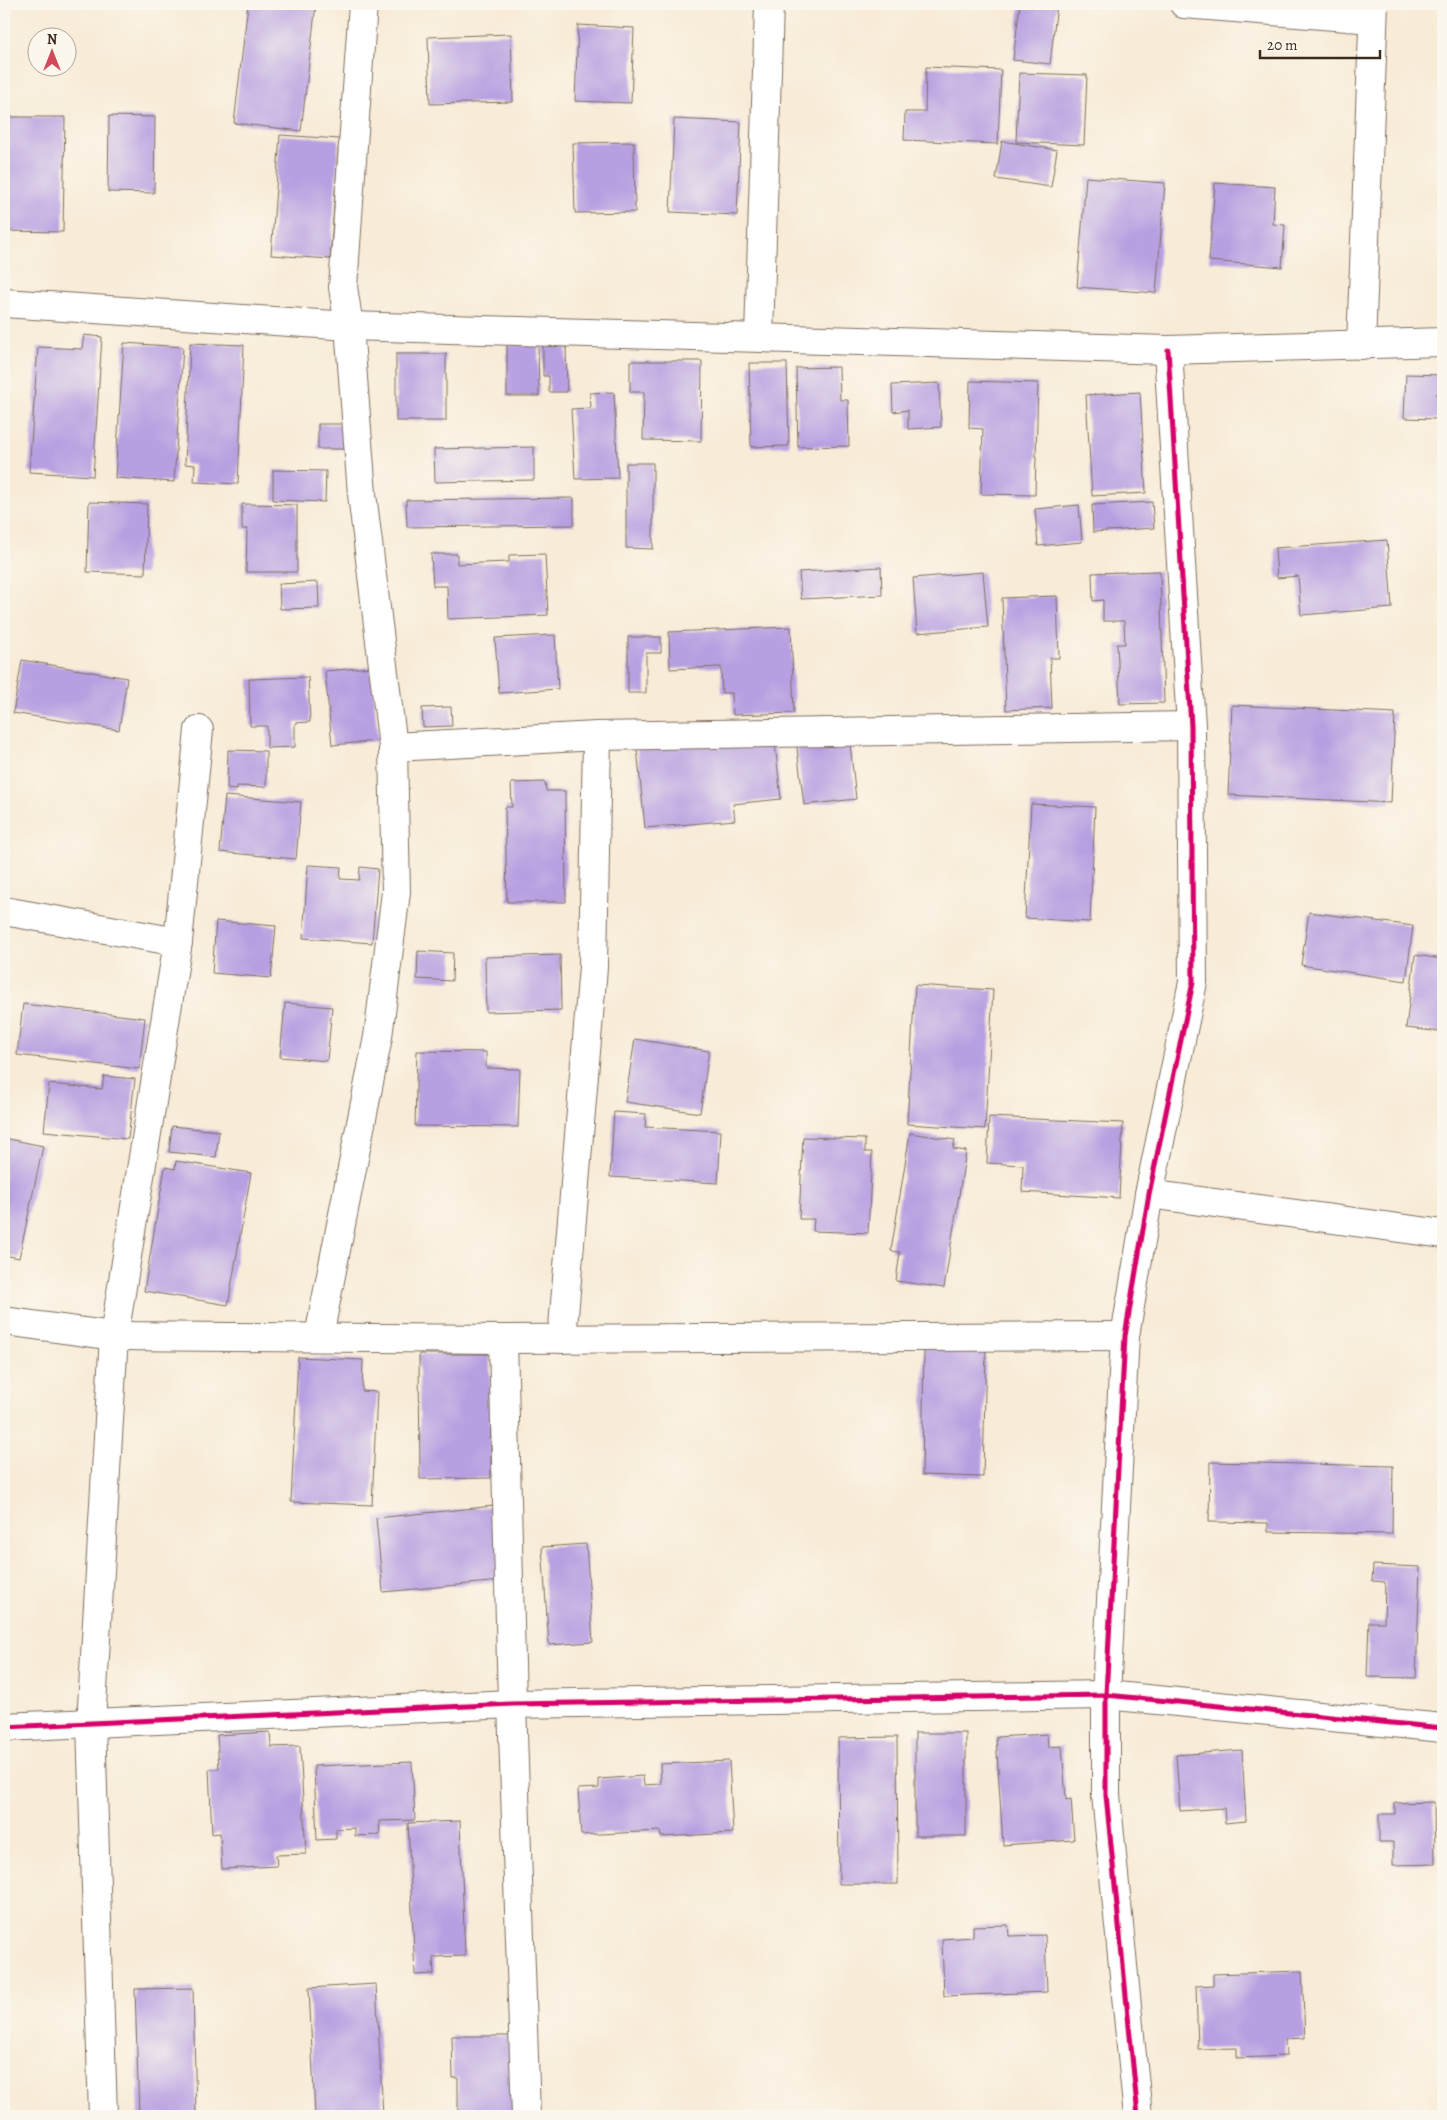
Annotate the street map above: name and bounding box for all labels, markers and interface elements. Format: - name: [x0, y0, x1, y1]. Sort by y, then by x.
- north arrow: [28, 28, 78, 78]
- scale bar: [1260, 28, 1380, 60]
- text: N: [47, 30, 57, 49]
- text: 20 m: [1267, 35, 1298, 55]

